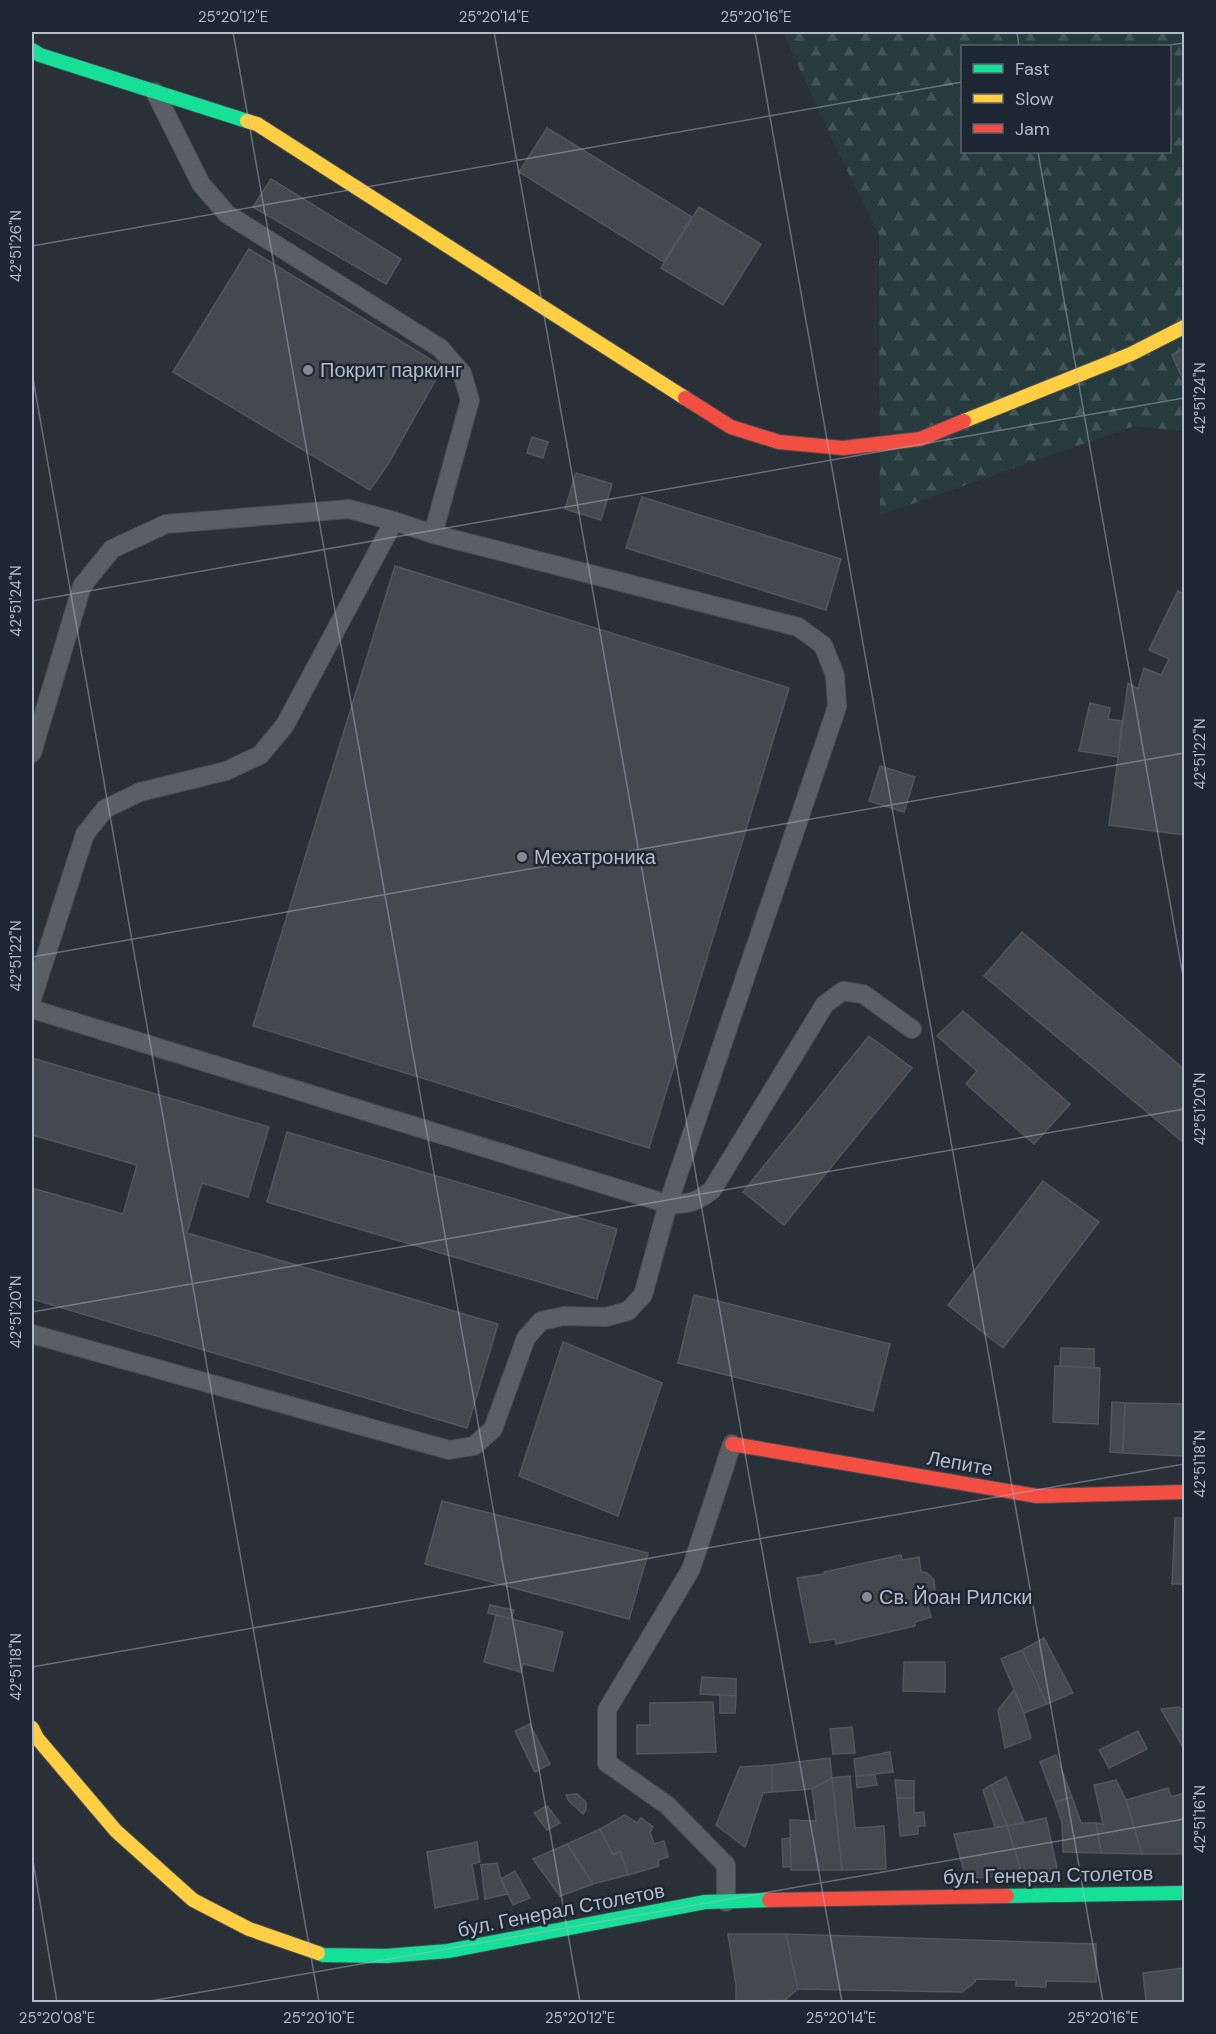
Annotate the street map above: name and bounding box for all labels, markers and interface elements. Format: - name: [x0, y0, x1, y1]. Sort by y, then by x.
- text: 25°20'12"E: [198, 7, 268, 27]
- text: 25°20'14"E: [459, 7, 529, 27]
- text: 25°20'16"E: [720, 7, 792, 27]
- legend: [961, 45, 1171, 153]
- text: Fast: [1015, 57, 1050, 81]
- text: Slow: [1015, 87, 1054, 111]
- text: Jam: [1015, 117, 1050, 141]
- text: 42°51'26"N: [6, 210, 26, 282]
- place label: Покрит паркинг: [320, 357, 462, 383]
- text: 42°51'24"N: [1190, 362, 1210, 434]
- marker: Покрит паркинг: [301, 363, 315, 377]
- text: 42°51'24"N: [6, 565, 26, 637]
- text: 42°51'22"N: [1190, 718, 1210, 790]
- place label: Мехатроника: [534, 844, 657, 870]
- marker: Мехатроника: [515, 850, 529, 864]
- text: 42°51'22"N: [6, 920, 26, 992]
- text: 42°51'20"N: [1190, 1073, 1210, 1145]
- text: 42°51'20"N: [6, 1276, 26, 1348]
- text: 42°51'18"N: [1190, 1430, 1210, 1498]
- street label: Лепите: [925, 1444, 995, 1482]
- place label: Св. Йоан Рилски: [879, 1584, 1032, 1610]
- marker: Св. Йоан Рилски: [860, 1590, 874, 1604]
- text: 42°51'18"N: [6, 1633, 26, 1701]
- text: 42°51'16"N: [1190, 1785, 1210, 1853]
- street label: бул. Генерал Столетов: [943, 1860, 1153, 1890]
- street label: бул. Генерал Столетов: [455, 1877, 667, 1943]
- text: 25°20'08"E: [19, 2008, 95, 2028]
- text: 25°20'10"E: [283, 2008, 355, 2028]
- text: 25°20'12"E: [545, 2008, 615, 2028]
- text: 25°20'14"E: [806, 2008, 876, 2028]
- text: 25°20'16"E: [1067, 2008, 1139, 2028]

